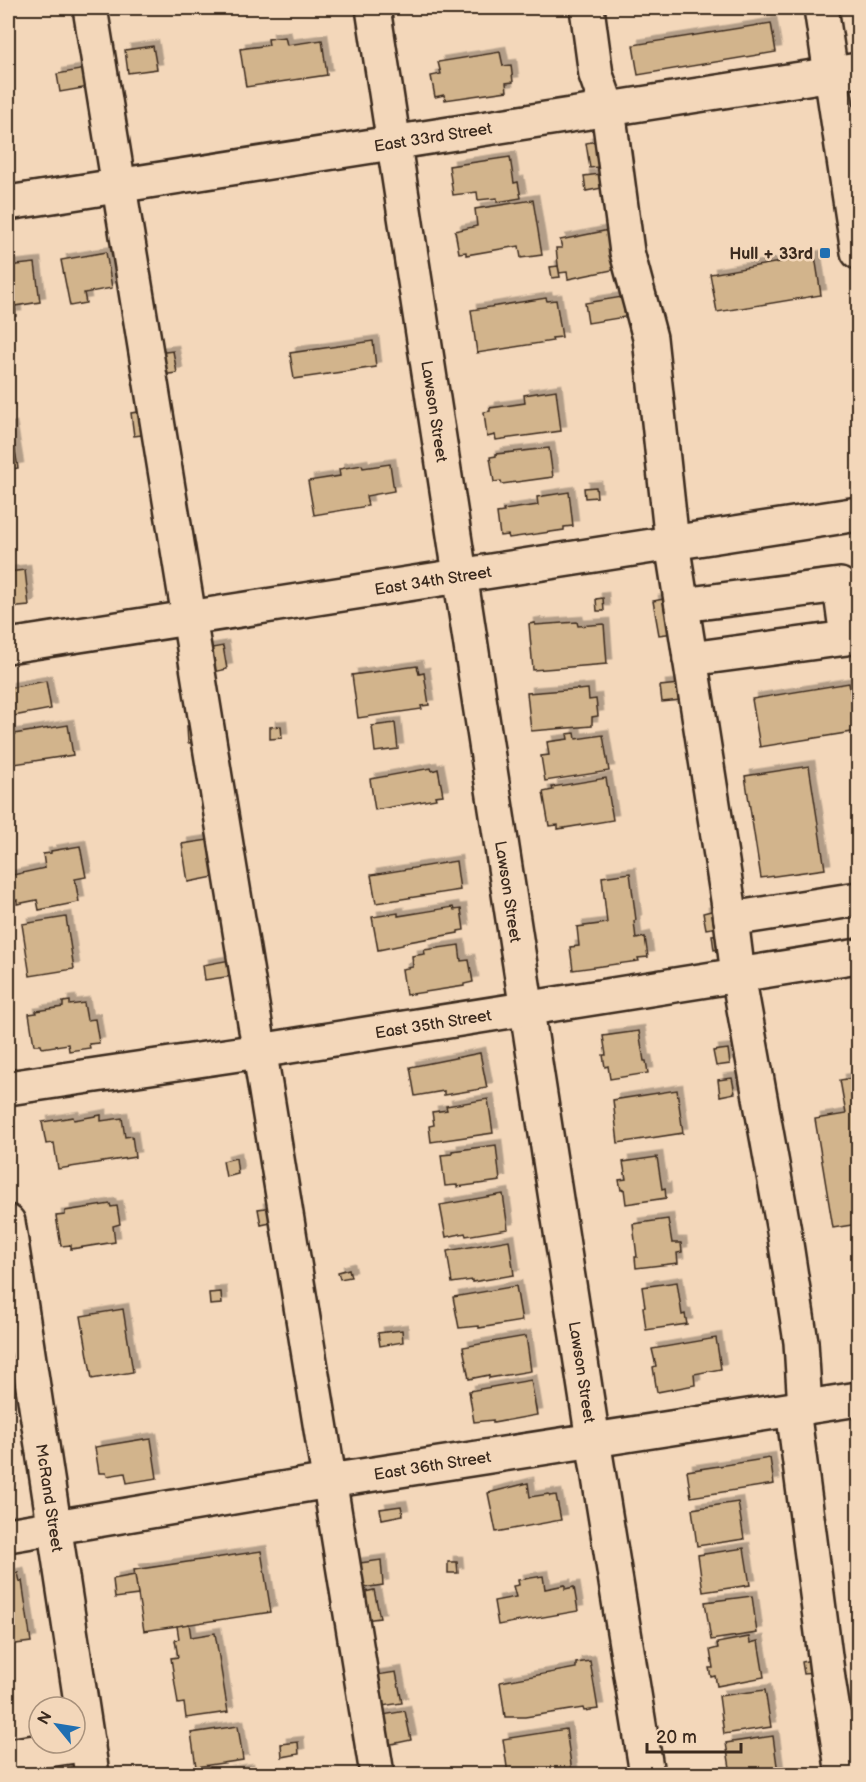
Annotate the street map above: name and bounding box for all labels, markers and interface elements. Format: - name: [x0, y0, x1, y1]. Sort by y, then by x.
- street label: East 33rd Street: [373, 119, 493, 157]
- place label: Hull + 33rd: [729, 245, 813, 264]
- marker: Hull + 33rd: [818, 246, 832, 260]
- street label: Lawson Street: [416, 359, 451, 464]
- street label: East 34th Street: [373, 563, 493, 600]
- street label: Lawson Street: [490, 840, 524, 944]
- street label: East 35th Street: [374, 1006, 493, 1043]
- street label: Lawson Street: [564, 1320, 598, 1424]
- street label: McRand Street: [31, 1443, 66, 1553]
- street label: East 36th Street: [373, 1448, 492, 1485]
- north arrow: [27, 1695, 87, 1755]
- text: N: [34, 1708, 57, 1728]
- scale bar: [647, 1716, 742, 1754]
- text: 20 m: [656, 1727, 697, 1748]

